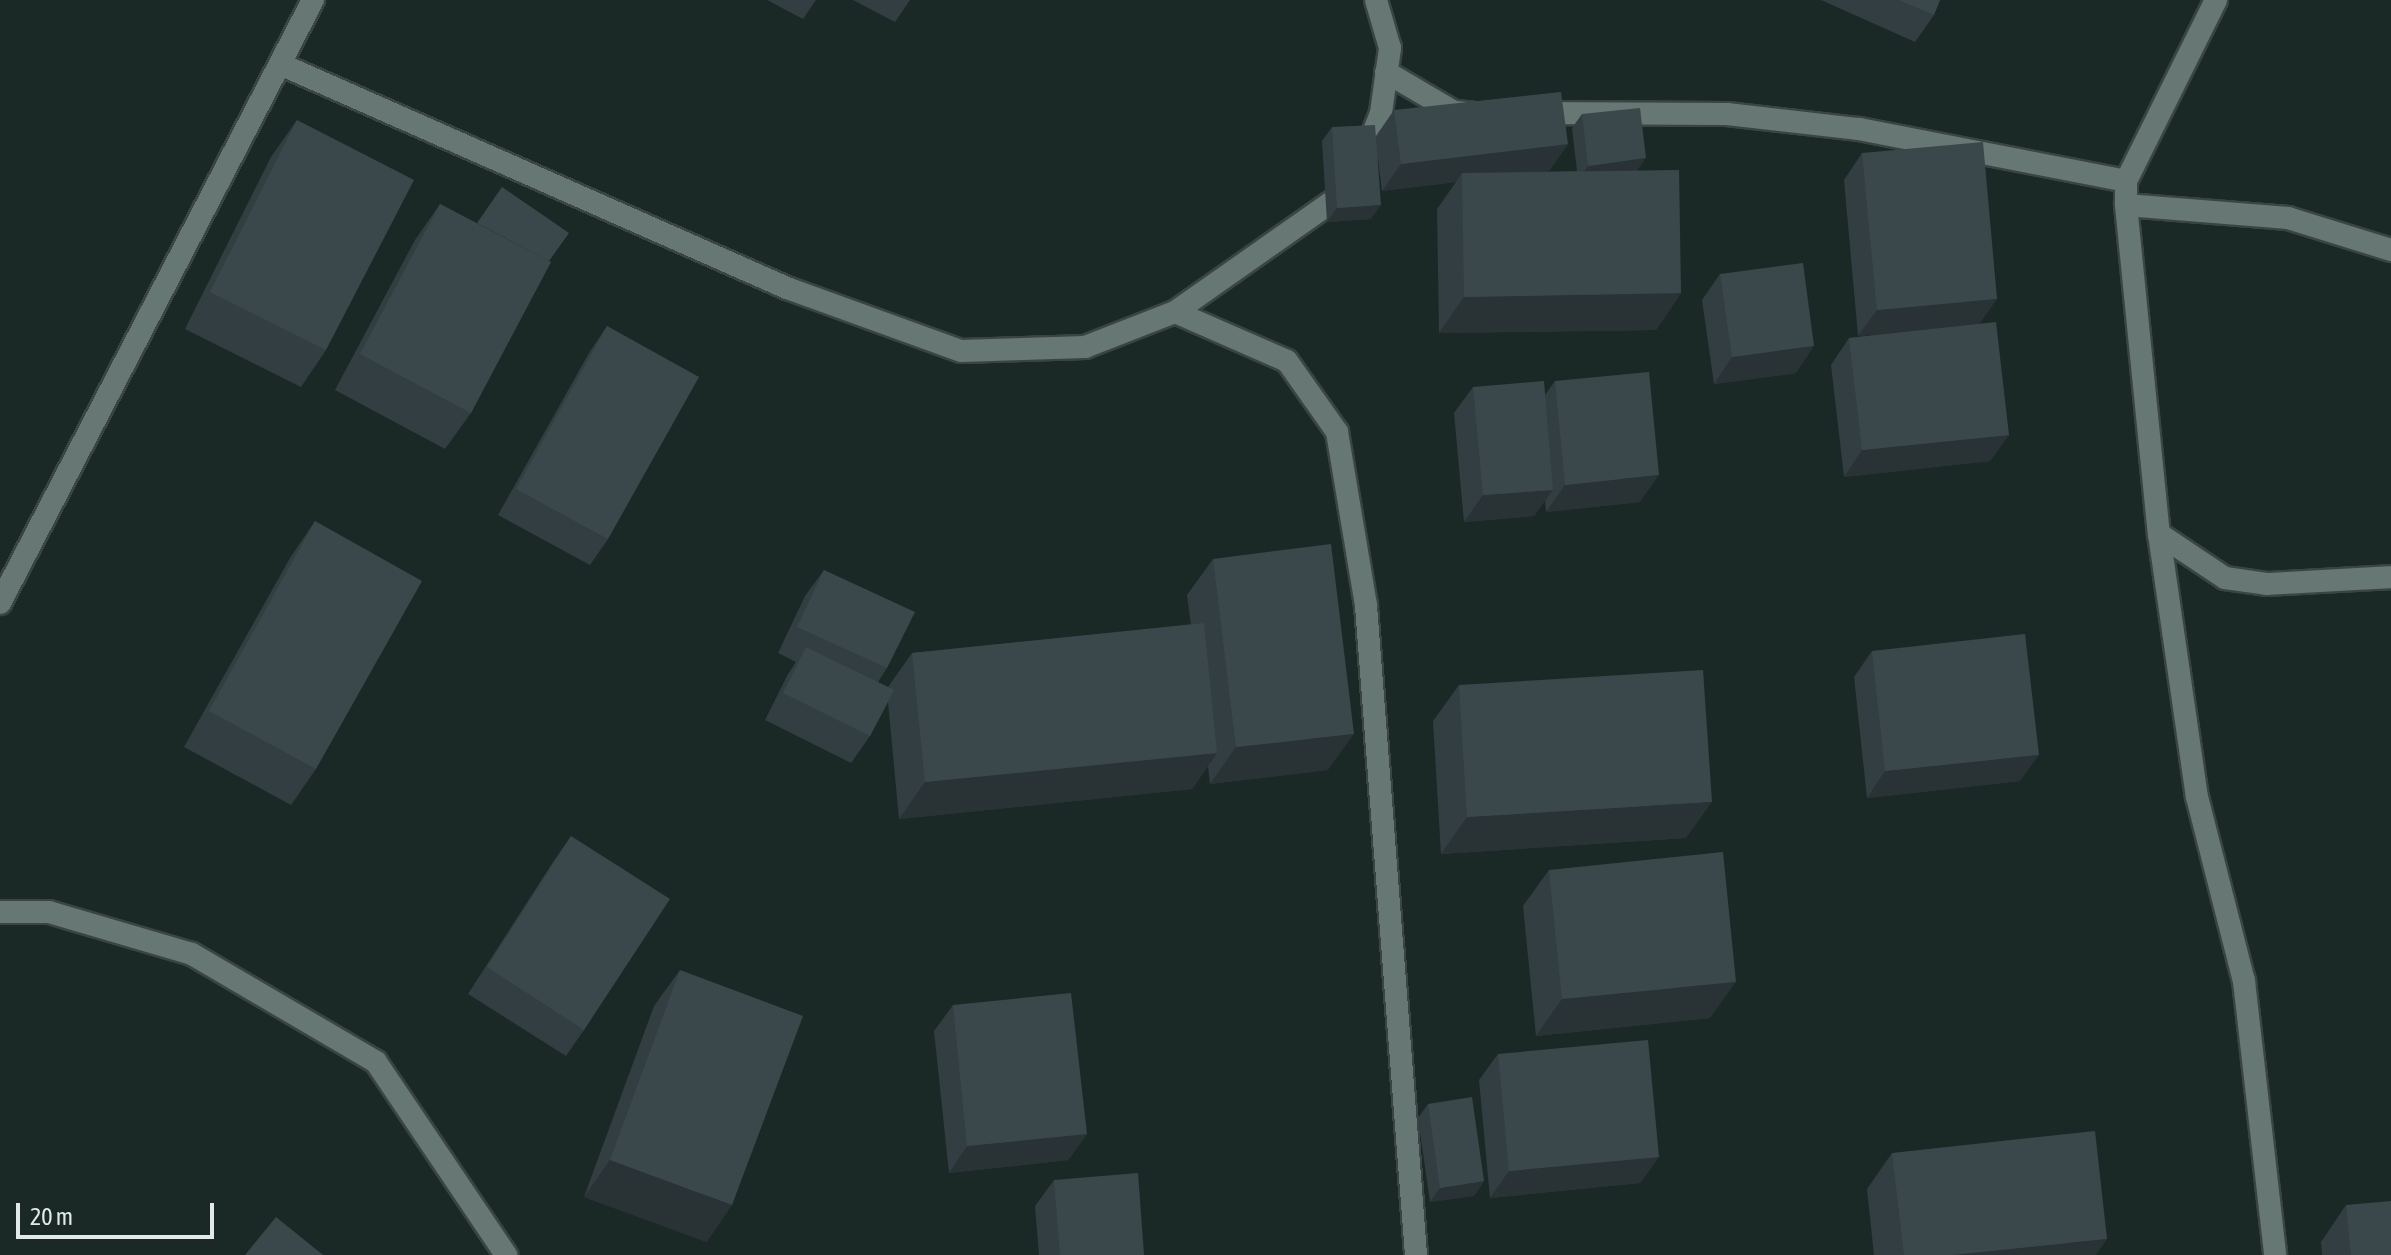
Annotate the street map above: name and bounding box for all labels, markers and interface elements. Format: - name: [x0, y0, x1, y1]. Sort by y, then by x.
- scale bar: [20, 1187, 218, 1237]
- text: 20 m: [30, 1203, 73, 1230]

